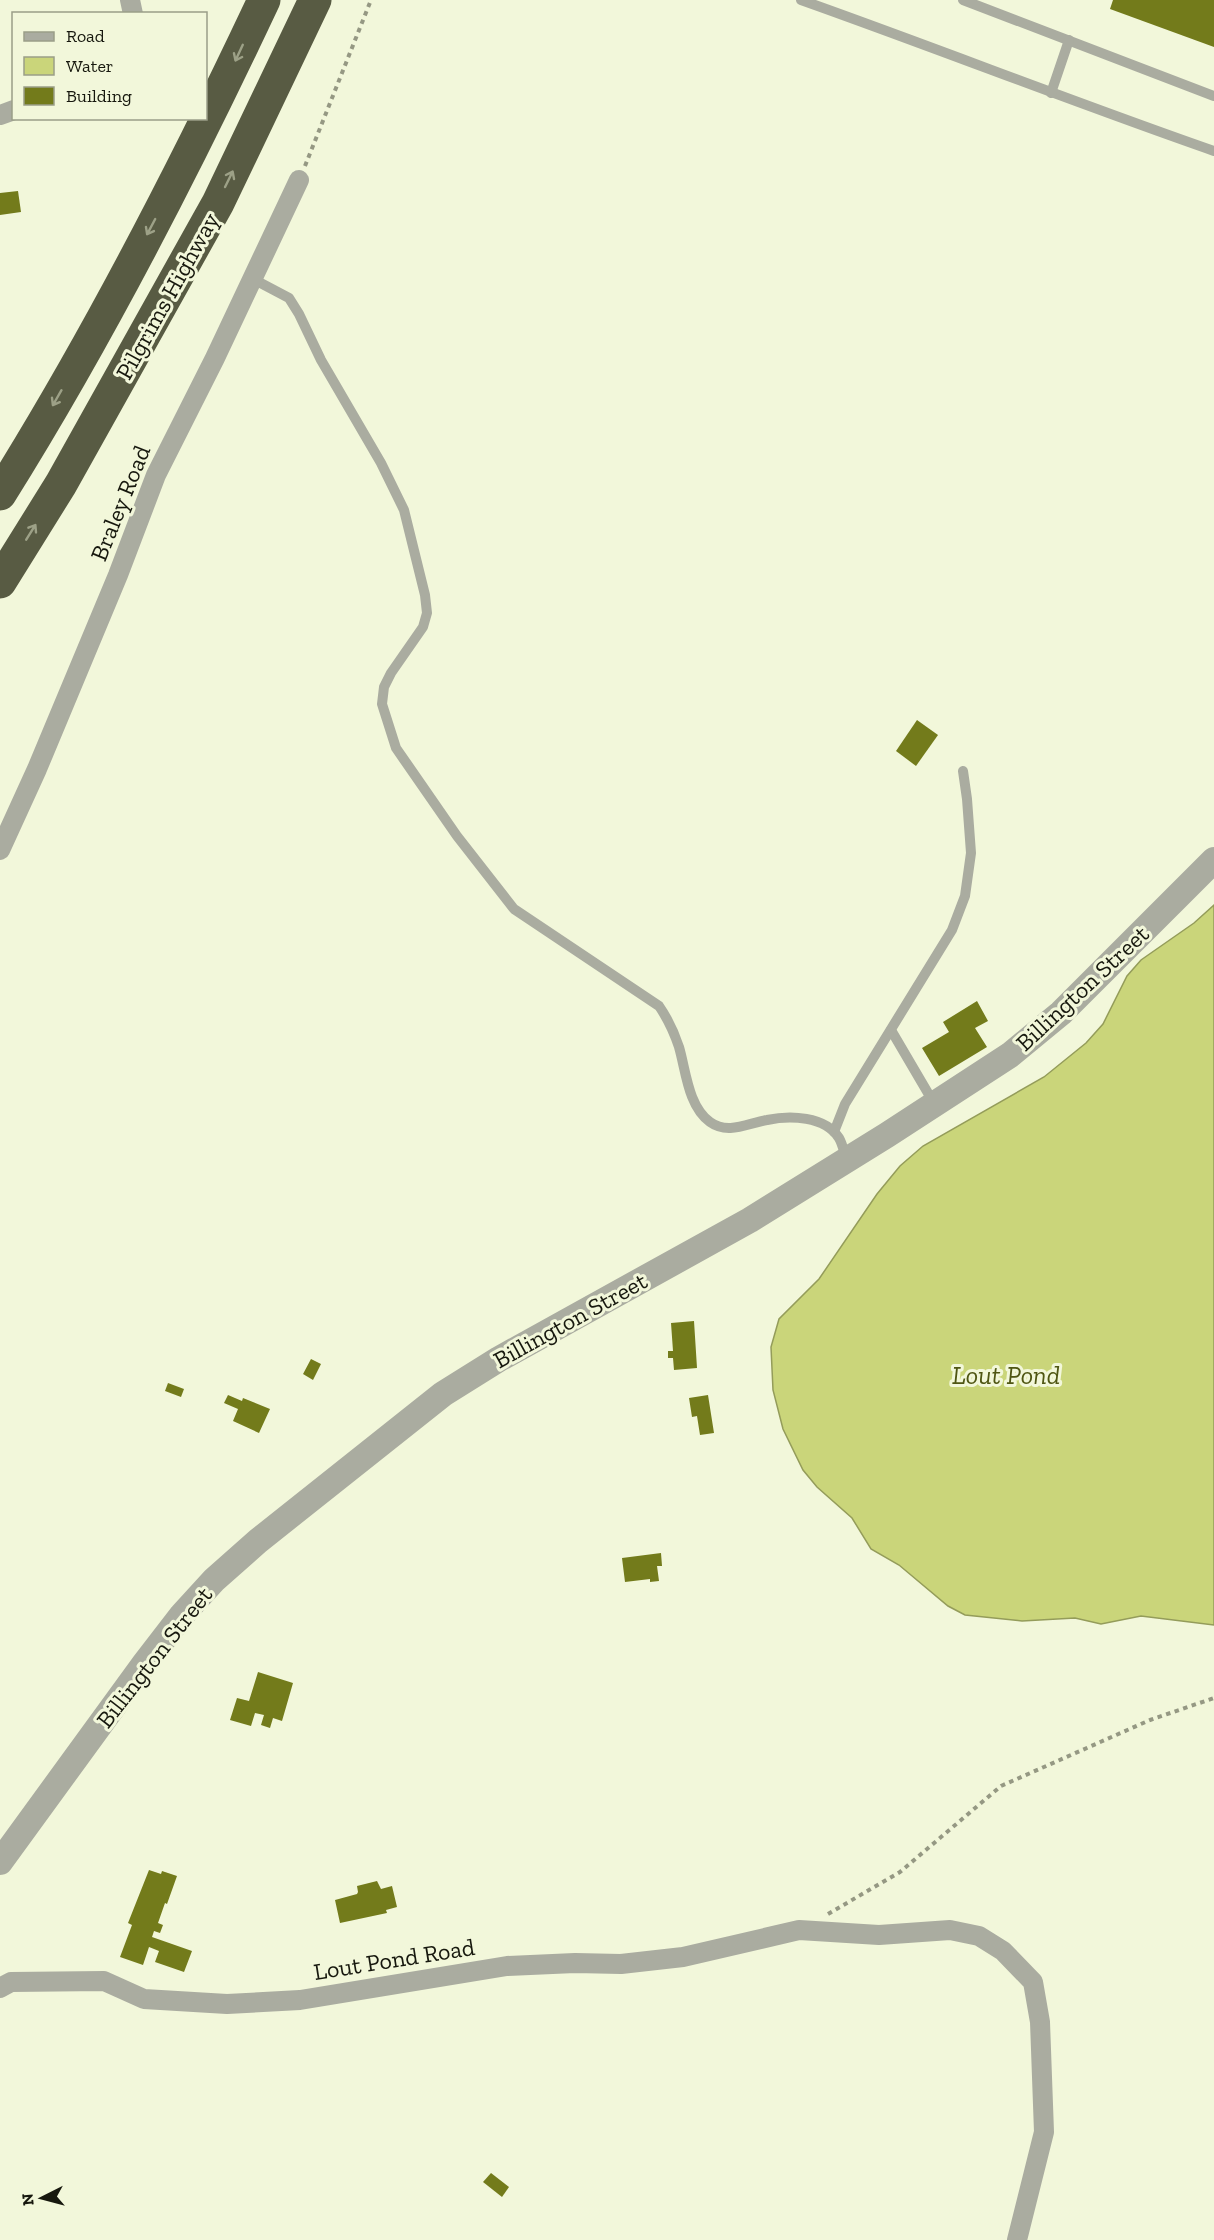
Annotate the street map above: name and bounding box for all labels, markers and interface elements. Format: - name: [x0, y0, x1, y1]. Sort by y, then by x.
- legend: [12, 12, 207, 120]
- text: Road: [66, 25, 105, 47]
- one-way arrow: [232, 43, 244, 61]
- text: Water: [66, 55, 113, 77]
- text: Building: [66, 85, 132, 107]
- one-way arrow: [224, 171, 236, 189]
- street label: Pilgrims Highway: [109, 207, 225, 384]
- one-way arrow: [145, 218, 157, 235]
- one-way arrow: [50, 389, 62, 406]
- street label: Braley Road: [84, 441, 156, 565]
- one-way arrow: [25, 524, 37, 541]
- street label: Billington Street: [1009, 919, 1155, 1057]
- street label: Billington Street: [488, 1266, 652, 1374]
- water label: Lout Pond: [952, 1359, 1060, 1391]
- street label: Billington Street: [90, 1581, 218, 1733]
- street label: Lout Pond Road: [311, 1932, 477, 1986]
- north arrow: [12, 2168, 72, 2228]
- text: N: [17, 2192, 38, 2207]

